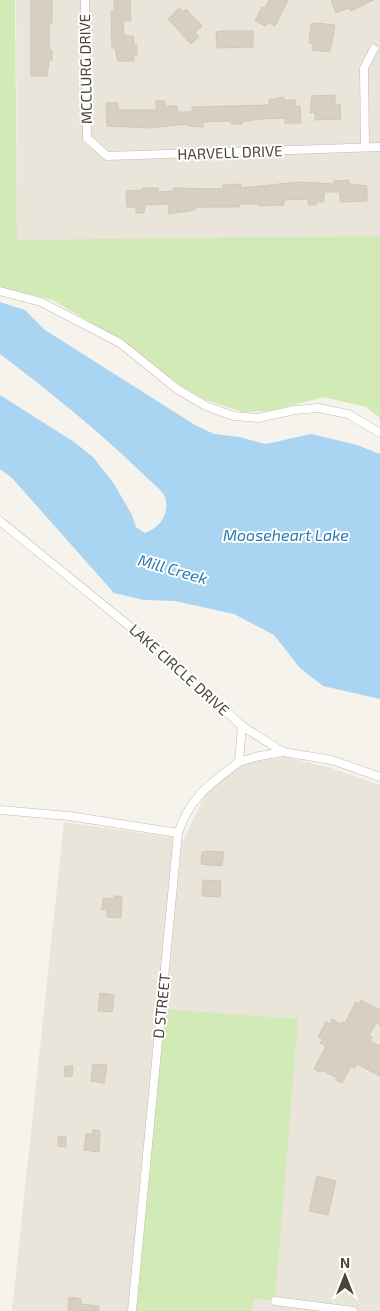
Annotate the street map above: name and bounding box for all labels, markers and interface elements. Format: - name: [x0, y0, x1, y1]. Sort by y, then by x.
- street label: MCCLURG DRIVE: [75, 14, 95, 124]
- street label: HARVELL DRIVE: [177, 141, 283, 163]
- water label: Mooseheart Lake: [223, 525, 349, 544]
- water label: Mill Creek: [136, 550, 210, 587]
- street label: LAKE CIRCLE DRIVE: [126, 620, 233, 719]
- street label: D STREET: [149, 972, 173, 1039]
- north arrow: [320, 1251, 370, 1301]
- text: N: [340, 1254, 350, 1271]

